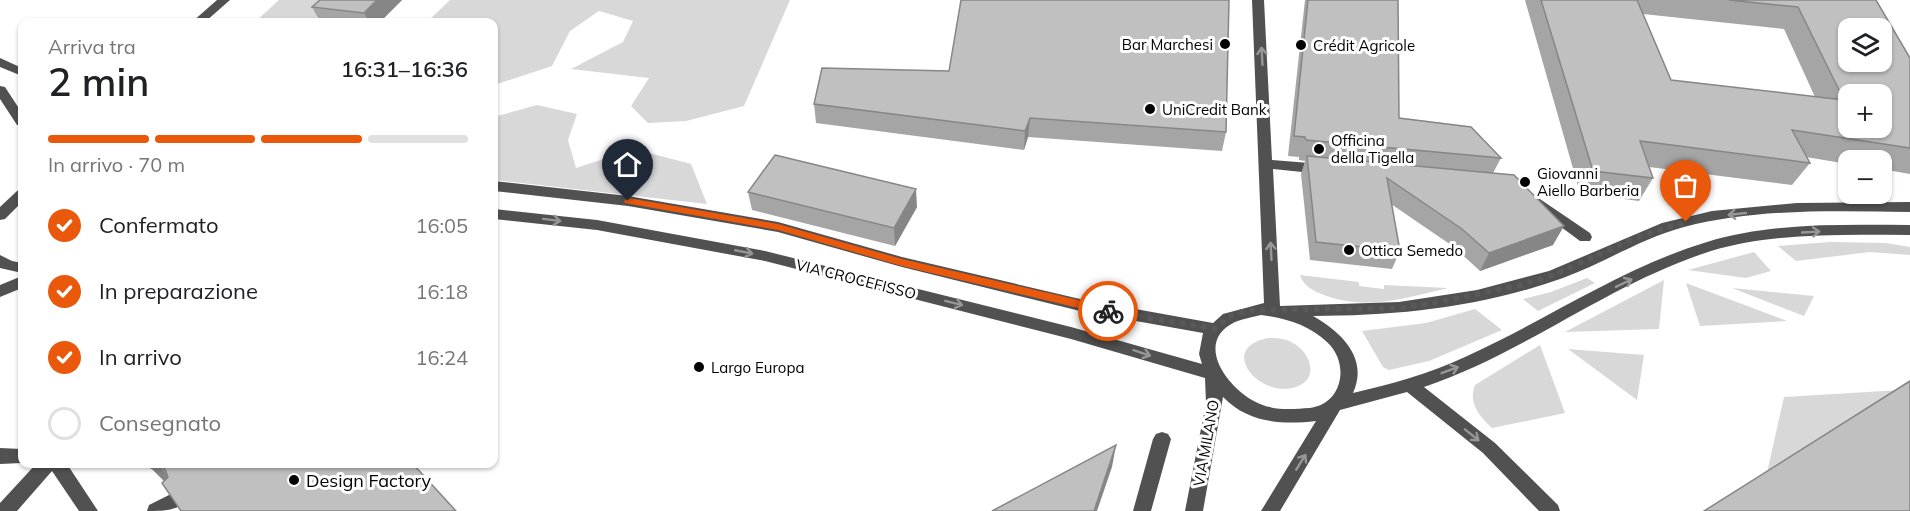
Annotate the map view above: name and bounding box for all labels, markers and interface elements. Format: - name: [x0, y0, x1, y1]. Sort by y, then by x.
- map controls: [1838, 18, 1892, 204]
- button: layers: [1838, 18, 1892, 72]
- text: Arriva tra: [48, 34, 136, 59]
- place label: Bar Marchesi: [1122, 35, 1213, 54]
- place label: Crédit Agricole: [1313, 36, 1415, 55]
- marker: Bar Marchesi: [1218, 37, 1232, 51]
- marker: Crédit Agricole: [1294, 38, 1308, 52]
- one-way arrow: [1256, 46, 1267, 66]
- text: 16:31–16:36: [341, 55, 468, 83]
- text: 2 min: [48, 57, 149, 106]
- button: +: [1838, 84, 1892, 138]
- place label: UniCredit Bank: [1162, 100, 1267, 119]
- marker: UniCredit Bank: [1143, 102, 1157, 116]
- place label: Officina della Tigella: [1331, 131, 1414, 167]
- pin: [602, 139, 653, 201]
- marker: Officina della Tigella: [1312, 142, 1326, 156]
- icon: home: [611, 148, 644, 181]
- button: −: [1838, 150, 1892, 204]
- text: In arrivo · 70 m: [48, 152, 185, 177]
- pin: [1660, 160, 1711, 222]
- place label: Giovanni Aiello Barberia: [1537, 164, 1639, 200]
- icon: bag: [1669, 169, 1702, 202]
- marker: Giovanni Aiello Barberia: [1518, 175, 1532, 189]
- icon: check: [48, 209, 81, 242]
- one-way arrow: [1728, 209, 1747, 220]
- text: Confermato: [99, 211, 218, 239]
- text: 16:05: [415, 213, 468, 238]
- one-way arrow: [541, 215, 561, 226]
- one-way arrow: [1800, 226, 1820, 237]
- one-way arrow: [1265, 241, 1276, 261]
- place label: Ottica Semedo: [1361, 241, 1463, 260]
- marker: Ottica Semedo: [1342, 243, 1356, 257]
- one-way arrow: [734, 246, 753, 257]
- street label: VIA CROCEFISSO: [794, 255, 918, 303]
- icon: check: [48, 275, 81, 308]
- one-way arrow: [1615, 276, 1633, 288]
- text: In preparazione: [99, 277, 258, 305]
- text: 16:18: [415, 279, 468, 304]
- courier: [1078, 281, 1138, 341]
- icon: bike: [1092, 295, 1125, 328]
- one-way arrow: [944, 298, 963, 310]
- icon: check: [48, 341, 81, 374]
- text: In arrivo: [99, 343, 182, 371]
- text: 16:24: [415, 345, 468, 370]
- one-way arrow: [1132, 348, 1151, 359]
- place label: Largo Europa: [711, 358, 804, 377]
- marker: Largo Europa: [692, 360, 706, 374]
- one-way arrow: [1440, 363, 1459, 374]
- street label: VIA MILANO: [1189, 398, 1223, 488]
- text: Consegnato: [99, 409, 221, 437]
- one-way arrow: [1464, 428, 1480, 441]
- one-way arrow: [1296, 454, 1308, 471]
- place label: Design Factory: [306, 469, 432, 492]
- marker: Design Factory: [287, 473, 301, 487]

